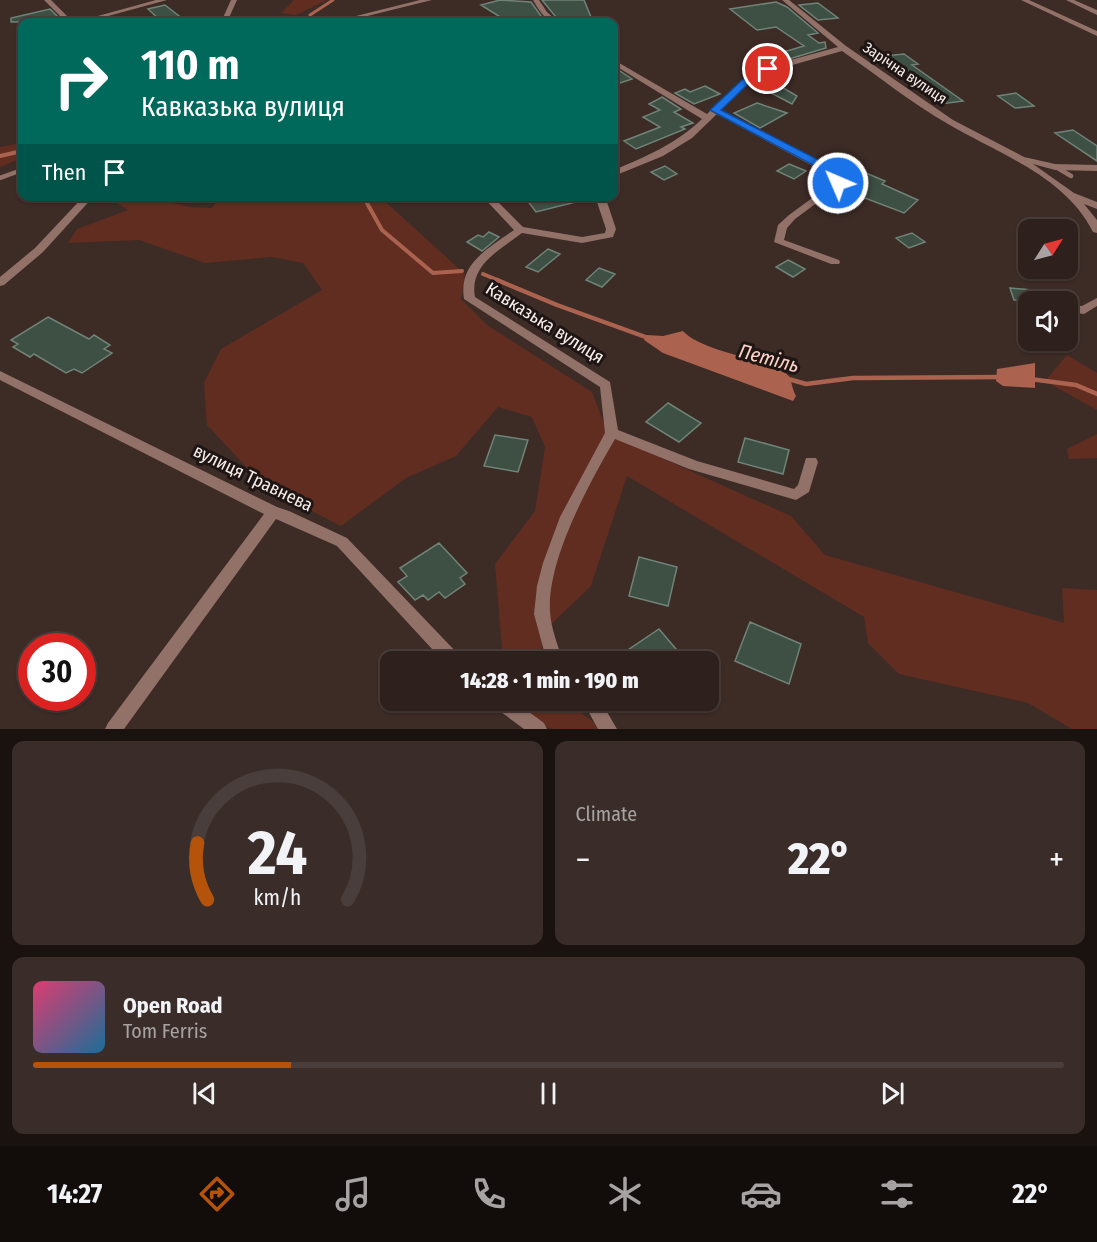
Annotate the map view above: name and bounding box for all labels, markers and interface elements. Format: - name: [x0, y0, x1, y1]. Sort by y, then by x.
- street label: Зарічна вулиця: [860, 38, 950, 108]
- text: 110 m: [141, 40, 240, 90]
- icon: right: [42, 42, 120, 120]
- pin: [742, 43, 793, 94]
- icon: arrive: [751, 52, 784, 85]
- text: Кавказька вулиця: [141, 91, 345, 123]
- position arrow: [806, 151, 870, 215]
- icon: arrive: [98, 156, 131, 189]
- text: Then: [42, 159, 86, 186]
- north arrow: [1018, 219, 1078, 279]
- map controls: [1018, 219, 1078, 351]
- street label: Кавказька вулиця: [482, 278, 608, 368]
- button: sound: [1018, 291, 1078, 351]
- water label: Петіль: [736, 338, 802, 378]
- street label: вулиця Травнева: [190, 440, 316, 516]
- speed limit sign: 30: [18, 633, 96, 711]
- text: 14:28 · 1 min · 190 m: [460, 667, 639, 694]
- text: Climate: [576, 802, 637, 826]
- text: 24: [246, 816, 307, 891]
- text: 22°: [788, 832, 851, 886]
- text: −: [576, 840, 590, 880]
- text: +: [1049, 840, 1064, 880]
- text: km/h: [253, 885, 301, 911]
- text: Open Road: [123, 992, 223, 1019]
- text: Tom Ferris: [123, 1019, 207, 1043]
- icon: previous: [188, 1077, 221, 1110]
- icon: pause: [532, 1077, 565, 1110]
- icon: next: [876, 1077, 909, 1110]
- icon: directions: [196, 1173, 238, 1215]
- icon: music: [332, 1173, 374, 1215]
- icon: phone: [468, 1173, 510, 1215]
- icon: climate: [604, 1173, 646, 1215]
- icon: car: [740, 1173, 782, 1215]
- icon: filters: [876, 1173, 918, 1215]
- text: 14:27: [47, 1178, 102, 1210]
- text: 22°: [1012, 1178, 1050, 1210]

